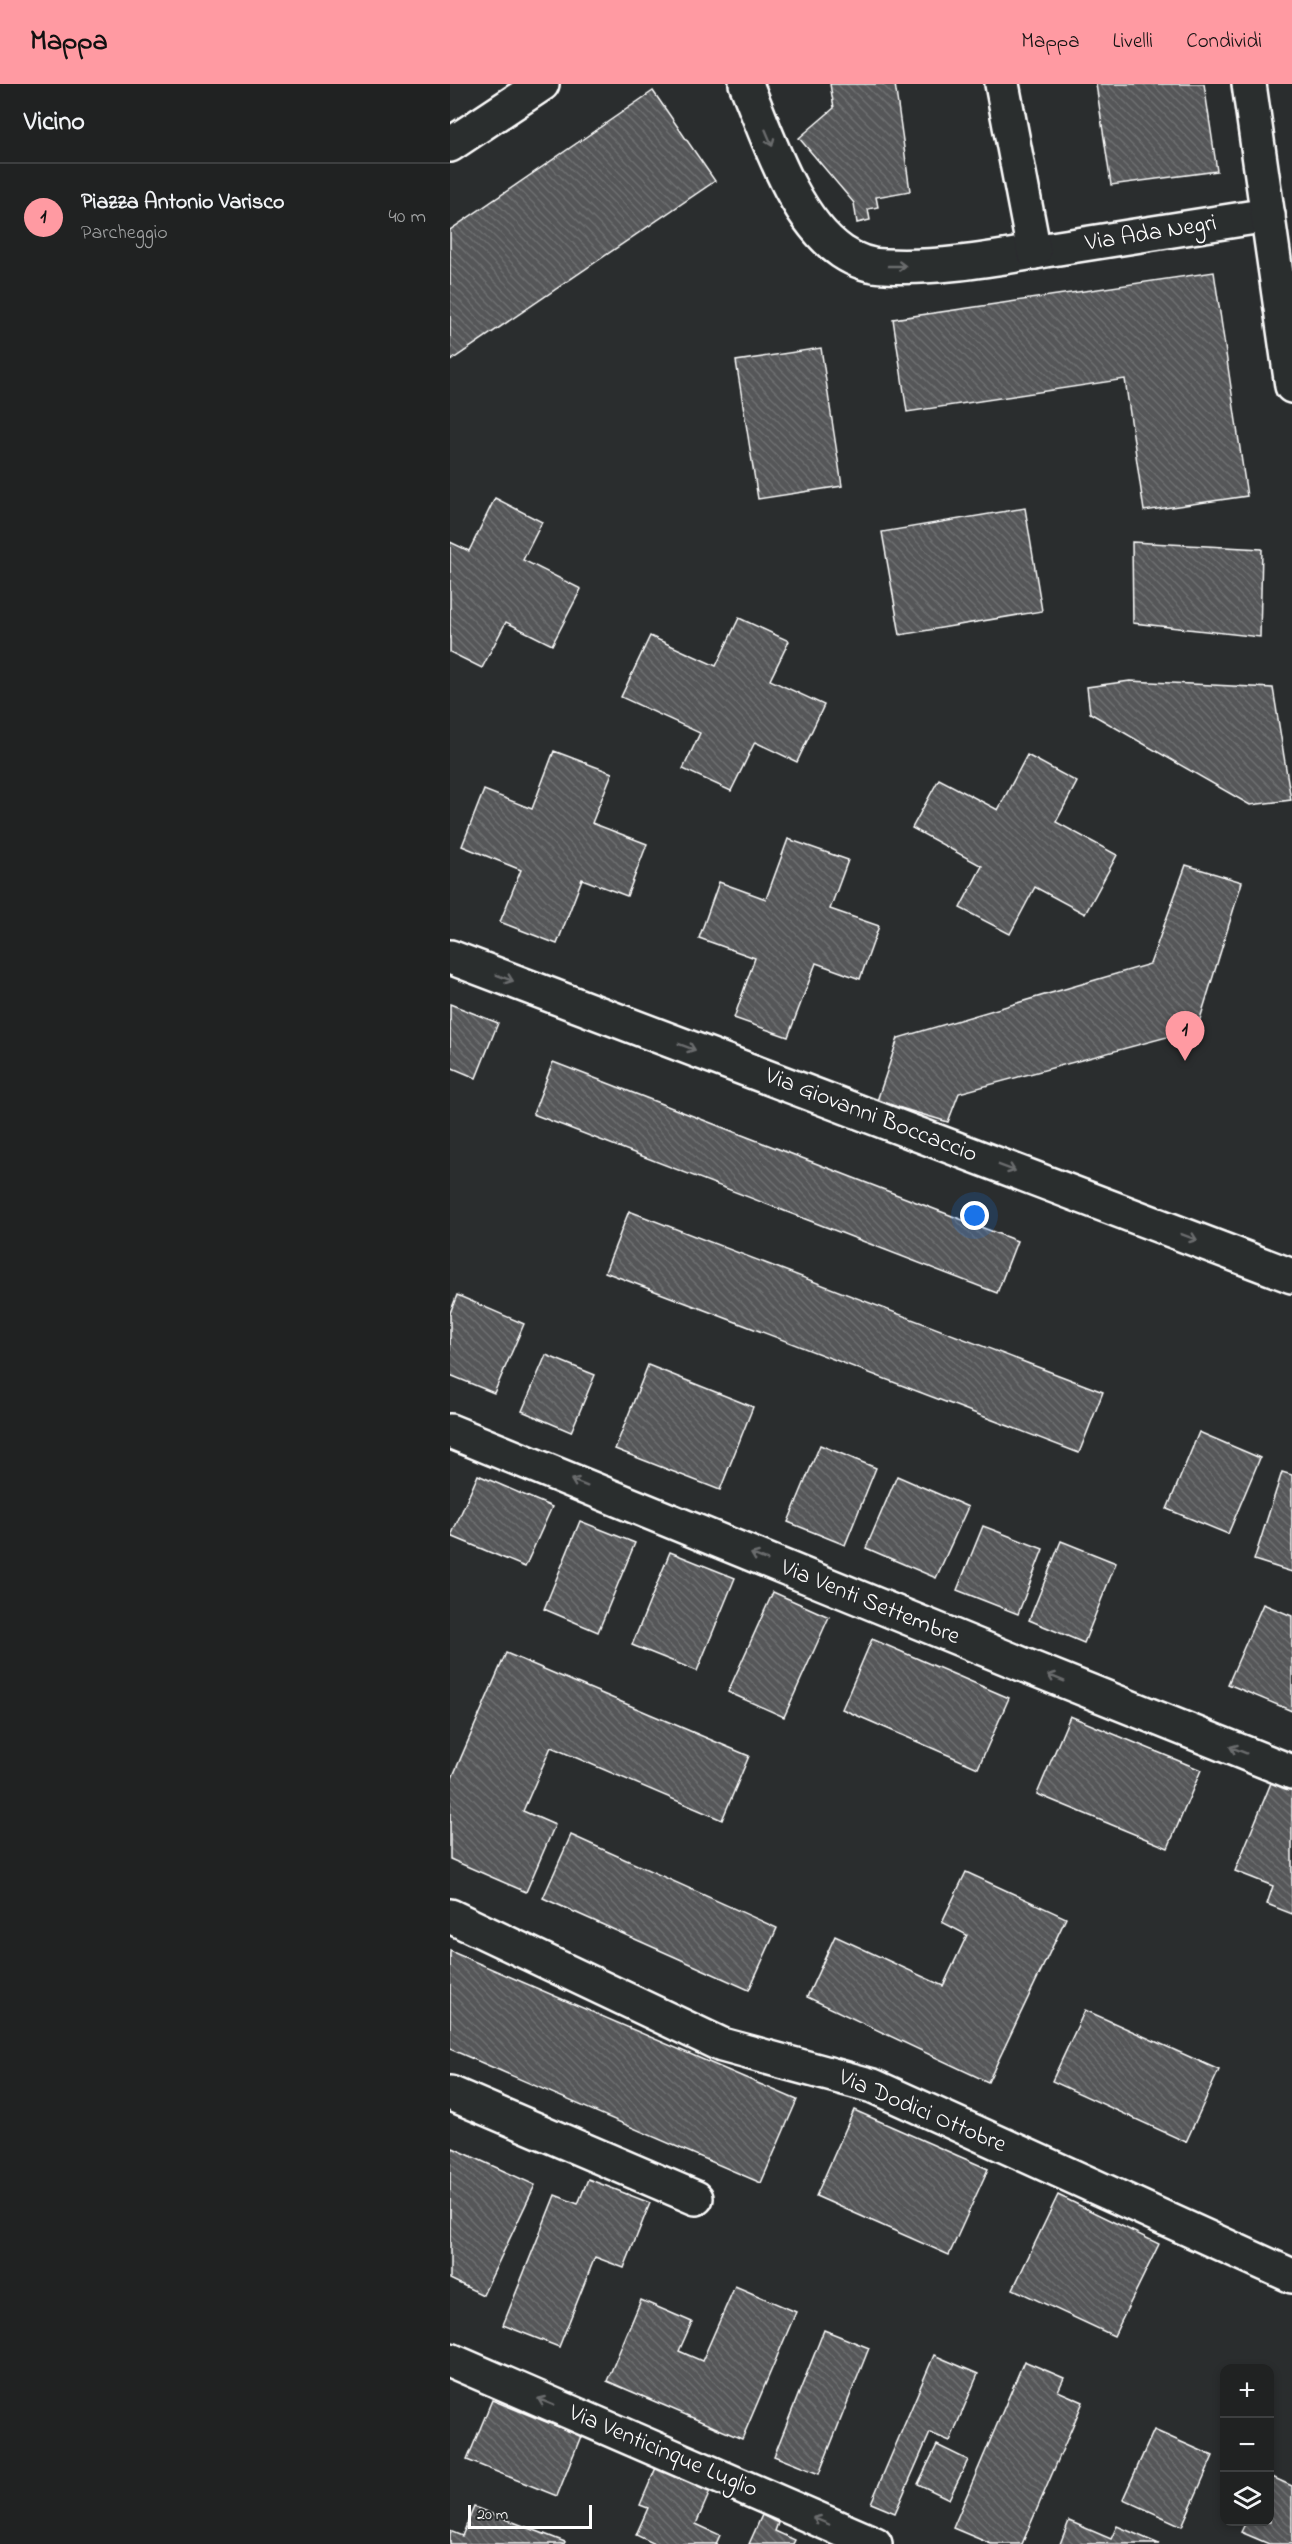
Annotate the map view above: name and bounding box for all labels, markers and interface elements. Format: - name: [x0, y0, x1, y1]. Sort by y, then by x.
- text: Mappa: [30, 22, 108, 63]
- text: Mappa: [1021, 27, 1080, 57]
- text: Livelli: [1113, 27, 1153, 57]
- text: Condividi: [1186, 27, 1262, 57]
- text: Vicino: [24, 104, 85, 142]
- one-way arrow: [763, 128, 775, 146]
- text: Piazza Antonio Varisco: [81, 187, 284, 219]
- text: 1: [40, 203, 47, 232]
- text: 40 m: [389, 203, 426, 232]
- street label: Via Ada Negri: [1082, 206, 1219, 262]
- text: Parcheggio: [81, 219, 168, 248]
- one-way arrow: [886, 260, 906, 272]
- one-way arrow: [495, 973, 514, 984]
- pin: 1: [1166, 1012, 1204, 1061]
- one-way arrow: [677, 1042, 696, 1053]
- street label: Via Giovanni Boccaccio: [759, 1059, 982, 1173]
- one-way arrow: [997, 1163, 1016, 1174]
- your location: [960, 1201, 989, 1230]
- one-way arrow: [1179, 1232, 1198, 1243]
- one-way arrow: [570, 1477, 588, 1488]
- one-way arrow: [750, 1551, 769, 1562]
- street label: Via Venti Settembre: [774, 1551, 965, 1655]
- one-way arrow: [1048, 1672, 1066, 1683]
- one-way arrow: [1229, 1744, 1247, 1755]
- street label: Via Dodici Ottobre: [832, 2060, 1012, 2163]
- map controls: [1220, 2364, 1274, 2526]
- button: +: [1220, 2364, 1274, 2418]
- one-way arrow: [537, 2396, 556, 2407]
- street label: Via Venticinque Luglio: [562, 2396, 763, 2508]
- button: −: [1220, 2418, 1274, 2472]
- button: layers: [1220, 2472, 1274, 2526]
- scale bar: [468, 2502, 592, 2530]
- text: 20 m: [477, 2503, 508, 2527]
- one-way arrow: [813, 2515, 831, 2526]

